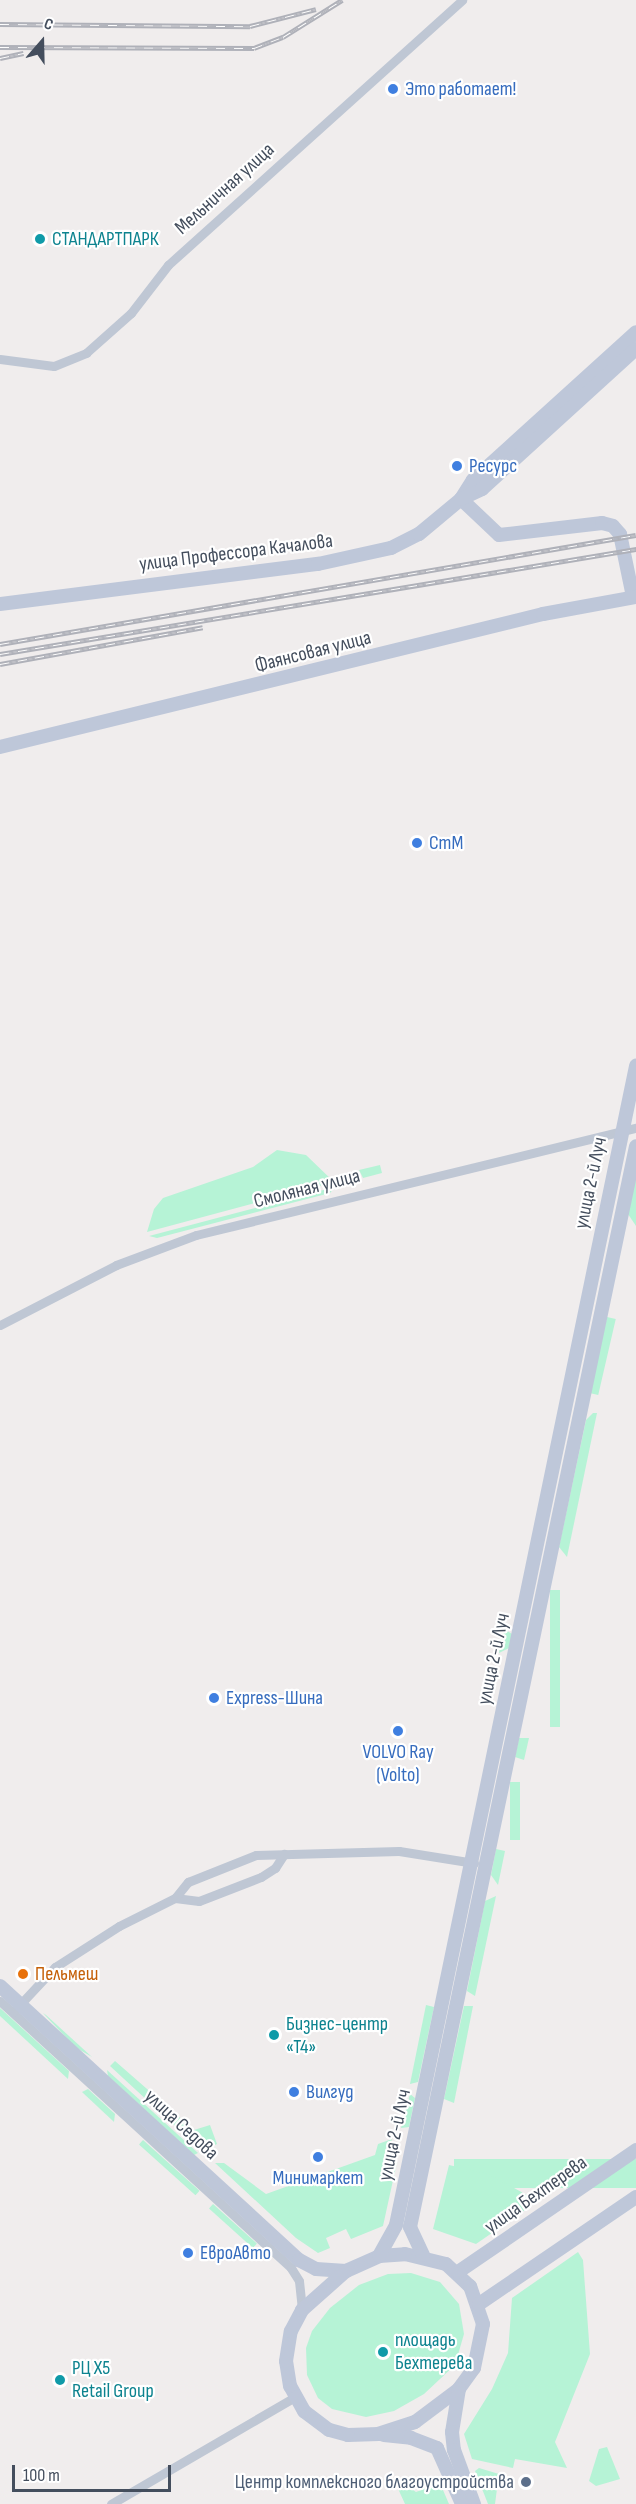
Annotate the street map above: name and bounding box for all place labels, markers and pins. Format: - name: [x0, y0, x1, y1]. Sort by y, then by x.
- place label: Это работает!: [405, 77, 516, 101]
- marker: Это работает!: [386, 82, 400, 96]
- place label: СТАНДАРТПАРК: [52, 227, 159, 251]
- marker: СТАНДАРТПАРК: [33, 232, 47, 246]
- place label: Ресурс: [469, 454, 517, 478]
- marker: Ресурс: [450, 459, 464, 473]
- place label: СтМ: [429, 831, 463, 855]
- marker: СтМ: [410, 836, 424, 850]
- place label: Express-Шина: [226, 1686, 323, 1710]
- marker: Express-Шина: [207, 1691, 221, 1705]
- marker: VOLVO Ray (Volto): [391, 1724, 405, 1738]
- place label: VOLVO Ray (Volto): [362, 1740, 434, 1787]
- place label: Пельмеш: [35, 1962, 98, 1986]
- marker: Пельмеш: [16, 1967, 30, 1981]
- place label: Бизнес-центр «Т4»: [286, 2012, 388, 2059]
- marker: Бизнес-центр «Т4»: [267, 2028, 281, 2042]
- place label: Вилгуд: [306, 2080, 354, 2104]
- marker: Вилгуд: [287, 2085, 301, 2099]
- marker: Минимаркет: [311, 2150, 325, 2164]
- place label: Минимаркет: [273, 2166, 363, 2190]
- place label: ЕвроАвто: [200, 2241, 271, 2265]
- marker: ЕвроАвто: [181, 2246, 195, 2260]
- place label: площадь Бехтерева: [395, 2328, 472, 2375]
- marker: площадь Бехтерева: [376, 2345, 390, 2359]
- place label: РЦ X5 Retail Group: [72, 2356, 154, 2403]
- marker: РЦ X5 Retail Group: [53, 2373, 67, 2387]
- place label: Центр комплексного благоустройства: [235, 2470, 514, 2494]
- marker: Центр комплексного благоустройства: [519, 2475, 533, 2489]

